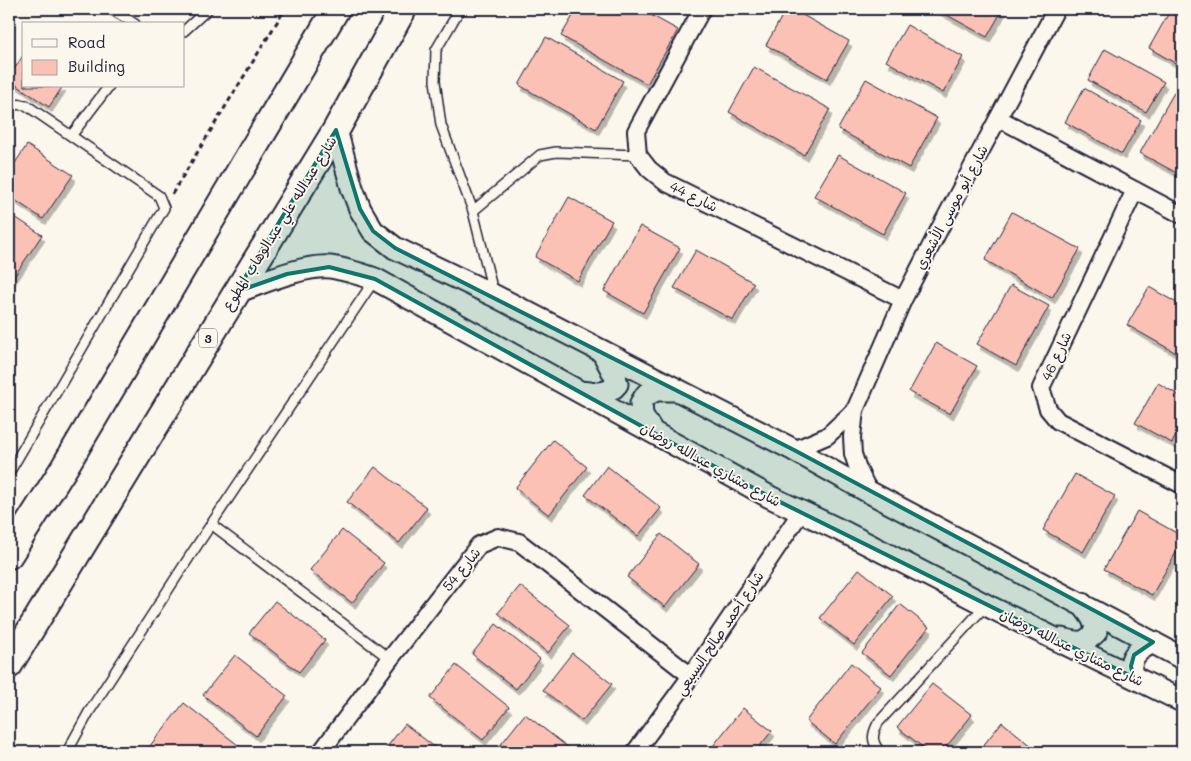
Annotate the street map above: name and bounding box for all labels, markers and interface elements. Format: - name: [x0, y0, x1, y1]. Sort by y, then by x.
- legend: [22, 22, 185, 88]
- text: Road: [68, 32, 105, 52]
- text: Building: [68, 56, 125, 76]
- street label: شارع عبدالله علي عبدالوهاب المطوع: [217, 132, 344, 316]
- street label: شارع أبو موسى الأشعري: [910, 141, 994, 274]
- street label: شارع 44: [666, 176, 721, 217]
- road number: 3: [199, 328, 217, 348]
- street label: شارع 46: [1037, 329, 1076, 384]
- street label: شارع مشاري عبدالله روضان: [636, 417, 785, 512]
- street label: شارع 54: [438, 543, 485, 595]
- street label: شارع أحمد صالح السبيعي: [670, 567, 771, 701]
- street label: شارع مشاري عبدالله روضان: [996, 604, 1147, 692]

